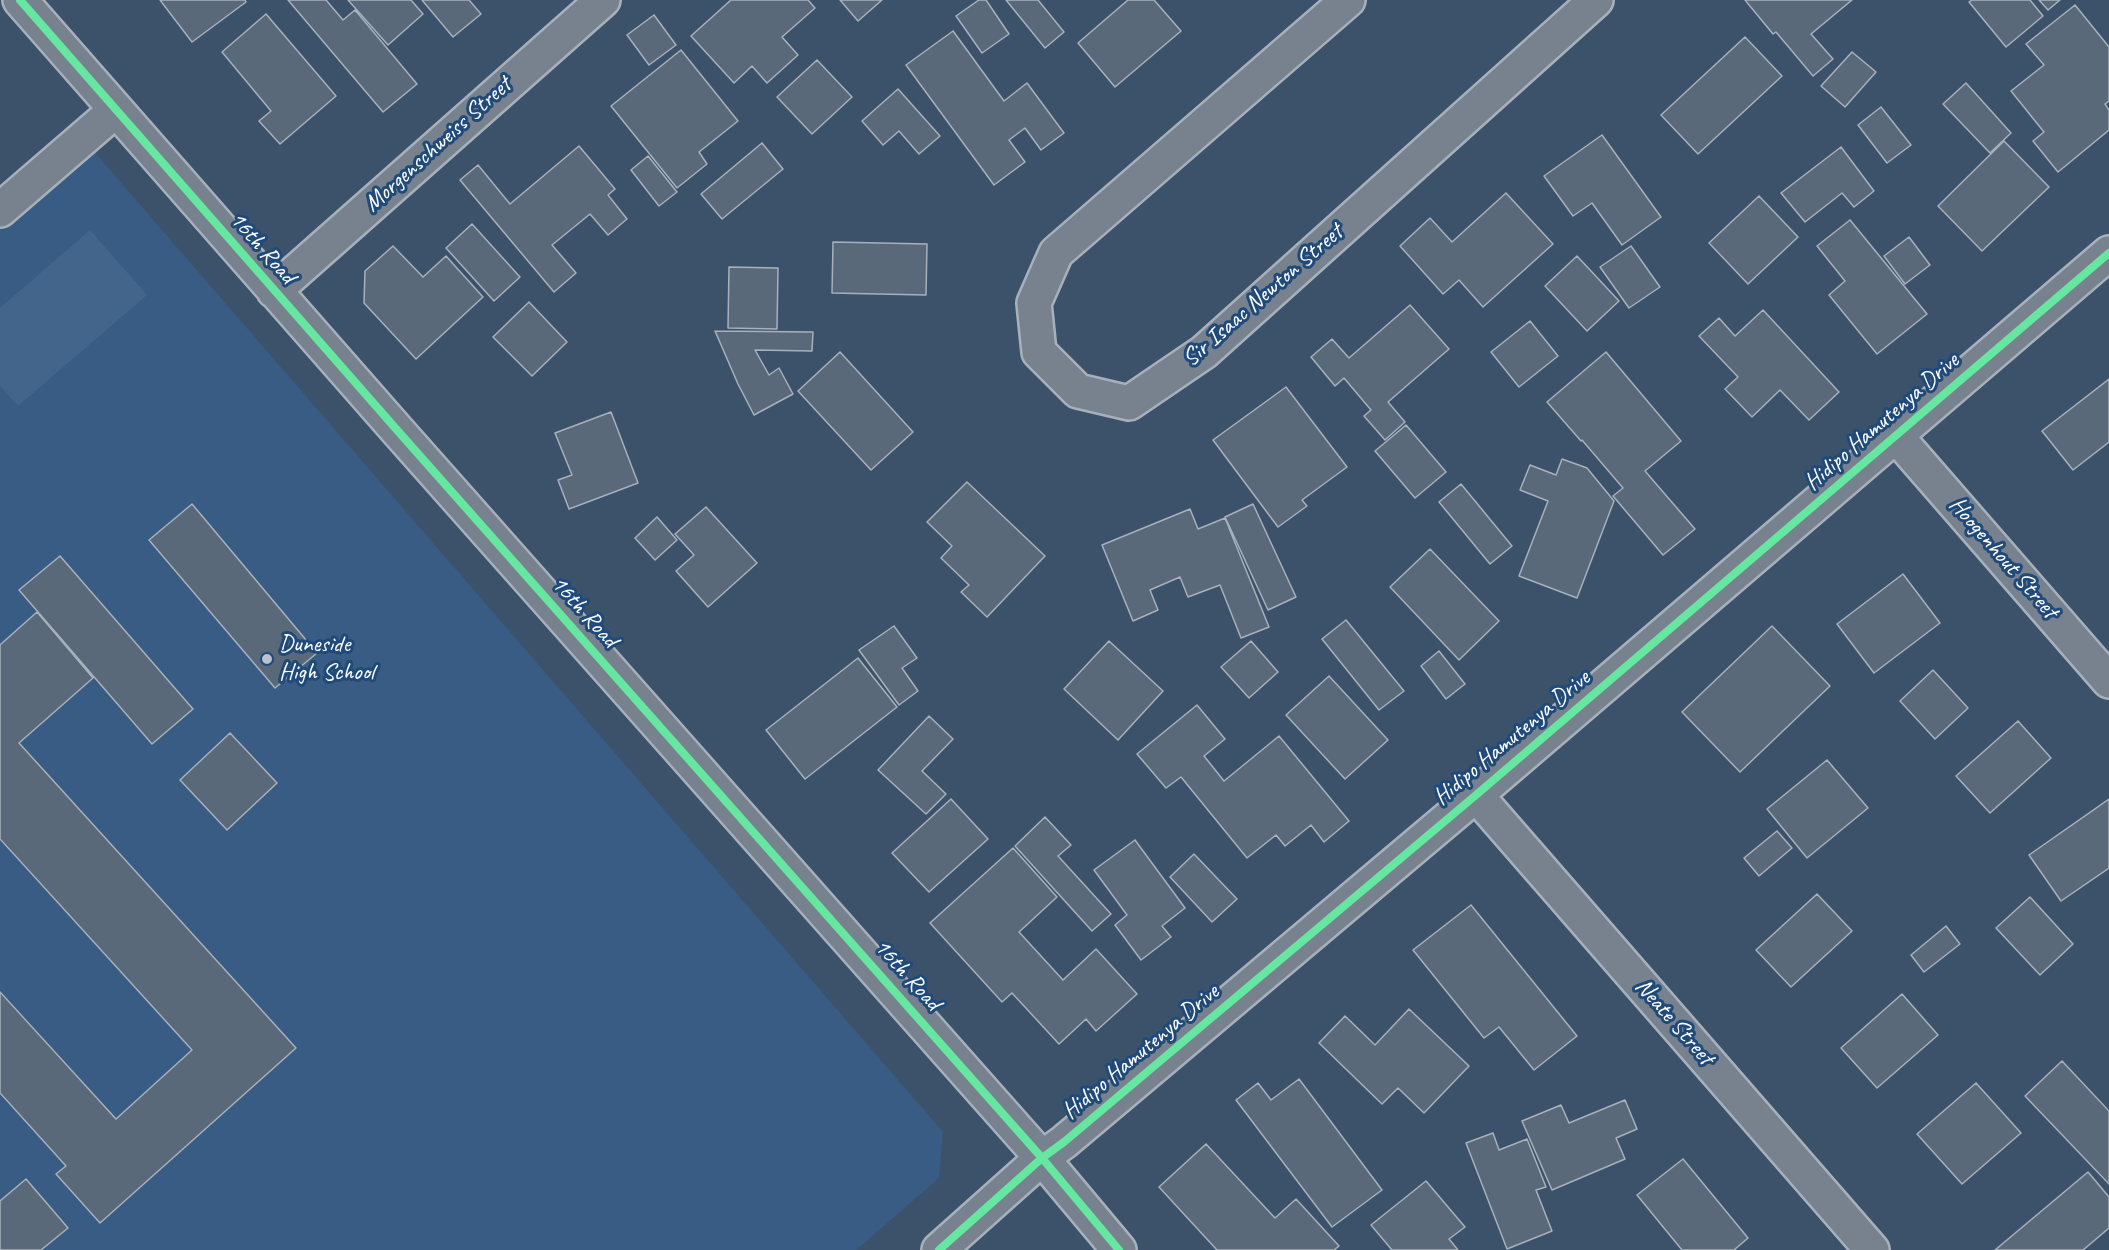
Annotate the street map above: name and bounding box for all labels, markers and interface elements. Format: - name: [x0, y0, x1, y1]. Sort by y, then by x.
- street label: Morgenschweiss Street: [358, 71, 518, 219]
- street label: 16th Road: [223, 206, 301, 290]
- street label: Sir Isaac Newton Street: [1177, 219, 1349, 373]
- street label: Hidipo Hamutenya Drive: [1799, 347, 1965, 497]
- street label: Hoogenhout Street: [1942, 491, 2064, 625]
- street label: 16th Road: [544, 570, 624, 654]
- place label: Duneside High School: [279, 631, 374, 687]
- marker: Duneside High School: [260, 652, 274, 666]
- street label: Hidipo Hamutenya Drive: [1428, 664, 1596, 812]
- street label: 16th Road: [867, 933, 947, 1017]
- street label: Neate Street: [1628, 973, 1720, 1071]
- street label: Hidipo Hamutenya Drive: [1057, 978, 1225, 1126]

